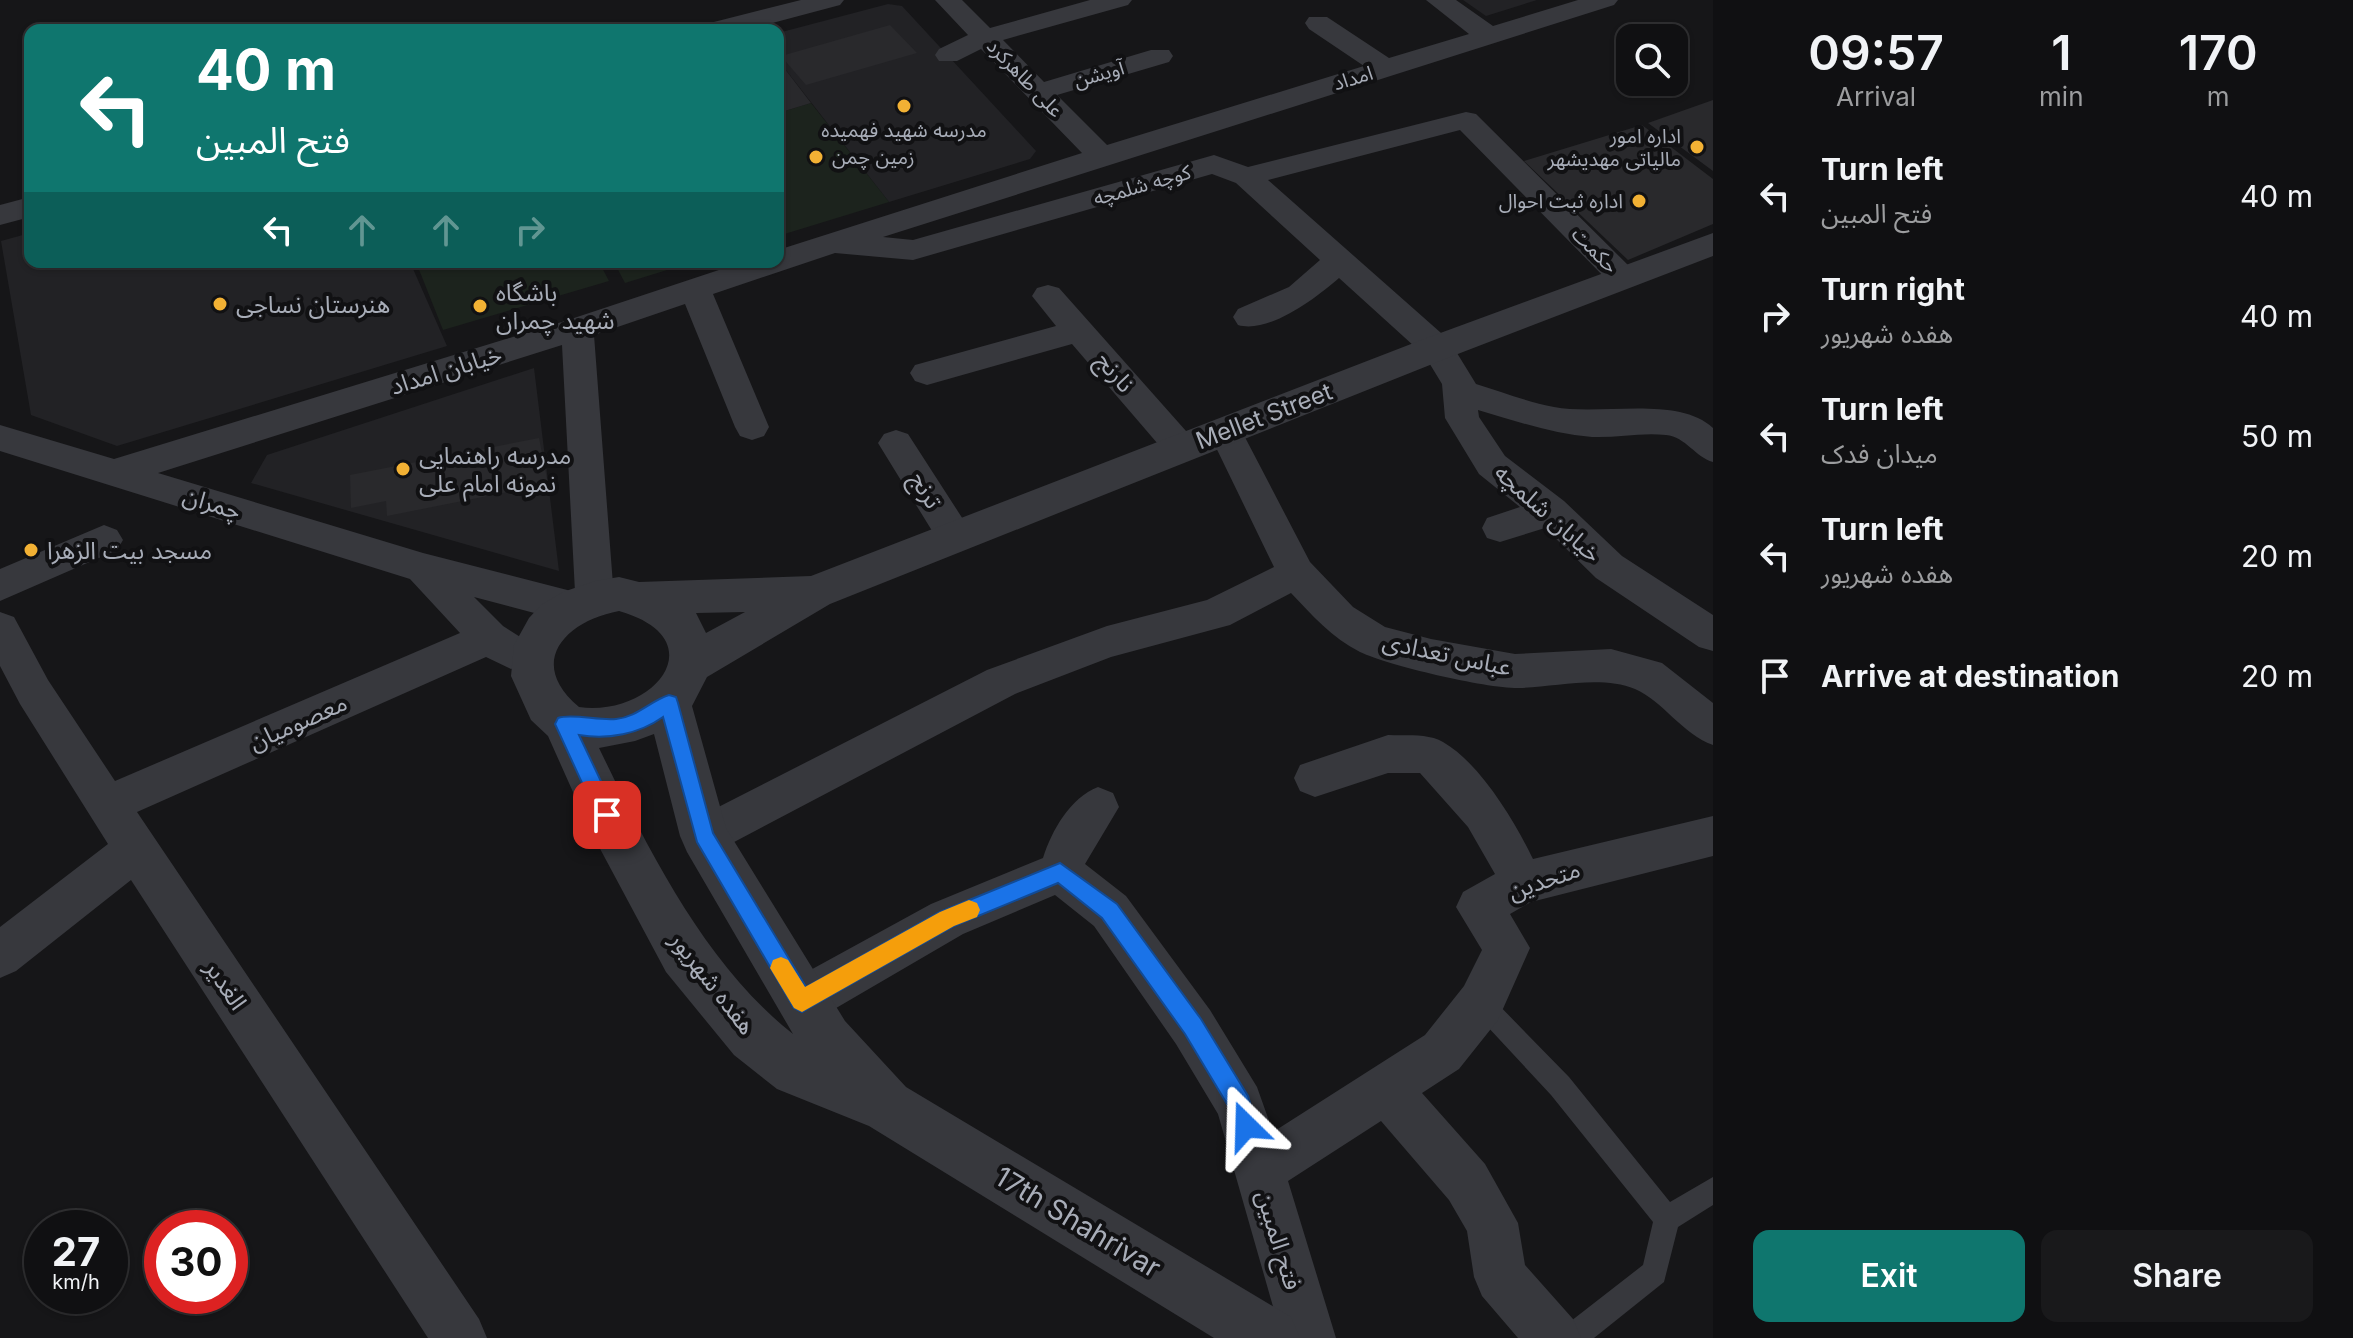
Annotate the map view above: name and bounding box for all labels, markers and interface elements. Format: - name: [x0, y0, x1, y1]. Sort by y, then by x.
- text: 09:57: [1808, 23, 1944, 82]
- text: 1: [2051, 23, 2071, 82]
- text: 170: [2179, 23, 2258, 82]
- map controls: [1616, 24, 1688, 96]
- button: search: [1616, 24, 1688, 96]
- street label: علی طاهرکرد: [982, 34, 1068, 122]
- text: 40 m: [196, 36, 336, 104]
- street label: آویشن: [1071, 55, 1128, 93]
- icon: left: [64, 56, 168, 160]
- street label: امداد: [1330, 61, 1376, 95]
- text: Arrival: [1836, 81, 1916, 112]
- text: min: [2039, 81, 2084, 112]
- text: m: [2207, 81, 2230, 112]
- marker: مدرسه شهید فهمیده: [895, 97, 913, 115]
- text: فتح المبین: [196, 118, 350, 162]
- place label: مدرسه شهید فهمیده: [821, 118, 987, 142]
- place label: اداره امور مالیاتی مهدیشهر: [1547, 124, 1681, 171]
- marker: اداره امور مالیاتی مهدیشهر: [1688, 138, 1706, 156]
- place label: زمین چمن: [832, 145, 915, 170]
- marker: زمین چمن: [807, 148, 825, 166]
- text: Turn left: [1821, 151, 1943, 187]
- street label: کوچه شلمچه: [1090, 159, 1195, 211]
- icon: left: [1753, 174, 1797, 218]
- text: 40 m: [2240, 178, 2313, 214]
- place label: اداره ثبت احوال: [1499, 189, 1623, 213]
- marker: اداره ثبت احوال: [1630, 192, 1648, 210]
- text: فتح المبین: [1821, 198, 1932, 229]
- icon: left: [256, 208, 300, 252]
- icon: ahead: [340, 208, 384, 252]
- icon: ahead: [424, 208, 468, 252]
- icon: right: [508, 208, 552, 252]
- street label: حکمت: [1567, 222, 1623, 278]
- text: Turn right: [1821, 271, 1965, 307]
- place label: باشگاه شهید چمران: [496, 278, 615, 336]
- place label: هنرستان نساجی: [236, 290, 390, 319]
- icon: right: [1753, 294, 1797, 338]
- marker: هنرستان نساجی: [211, 295, 229, 313]
- marker: باشگاه شهید چمران: [471, 297, 489, 315]
- text: 40 m: [2240, 298, 2313, 334]
- text: هفده شهریور: [1821, 318, 1953, 349]
- street label: خیابان امداد: [387, 339, 505, 401]
- street label: نارنج: [1088, 346, 1140, 400]
- street label: Mellet Street: [1192, 377, 1336, 455]
- text: Turn left: [1821, 391, 1943, 427]
- icon: left: [1753, 414, 1797, 458]
- text: 50 m: [2241, 418, 2313, 454]
- text: میدان فدک: [1821, 438, 1938, 469]
- place label: مدرسه راهنمایی نمونه امام علی: [419, 441, 571, 502]
- street label: خیابان شلمچه: [1488, 458, 1607, 569]
- marker: مدرسه راهنمایی نمونه امام علی: [394, 460, 412, 478]
- street label: ترنج: [901, 466, 948, 515]
- street label: چمران: [179, 480, 244, 527]
- text: Turn left: [1821, 511, 1943, 547]
- icon: left: [1753, 534, 1797, 578]
- place label: مسجد بیت الزهرا: [47, 536, 212, 565]
- text: 20 m: [2241, 538, 2313, 574]
- marker: مسجد بیت الزهرا: [22, 541, 40, 559]
- text: هفده شهریور: [1821, 558, 1953, 589]
- street label: عباس تعدادی: [1380, 626, 1514, 682]
- icon: arrive: [1753, 654, 1797, 698]
- text: Arrive at destination: [1821, 658, 2119, 694]
- text: 20 m: [2241, 658, 2313, 694]
- street label: معصومیان: [245, 688, 351, 756]
- pin: [573, 781, 641, 849]
- icon: arrive: [585, 793, 629, 837]
- street label: متحدین: [1504, 854, 1584, 906]
- street label: هفده شهریور: [663, 925, 762, 1040]
- street label: الغدیر: [198, 954, 253, 1015]
- position arrow: [1204, 1084, 1288, 1168]
- street label: 17th Shahrivar: [989, 1159, 1167, 1285]
- street label: فتح المبین: [1247, 1187, 1308, 1294]
- speed limit sign: 30: [144, 1210, 248, 1314]
- text: 27: [52, 1227, 100, 1276]
- button: Exit: [1753, 1230, 2025, 1322]
- button: Share: [2041, 1230, 2313, 1322]
- text: km/h: [52, 1270, 100, 1294]

